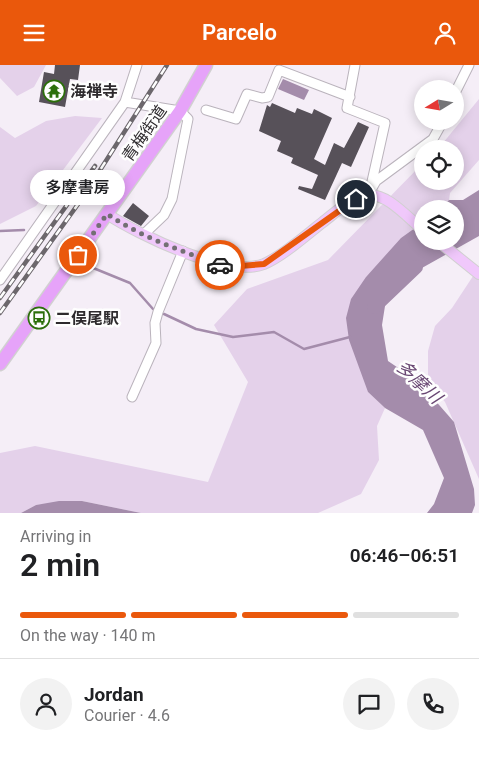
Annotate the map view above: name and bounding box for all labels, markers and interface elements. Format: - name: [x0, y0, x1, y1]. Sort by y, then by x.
- icon: menu: [20, 19, 48, 47]
- icon: person: [431, 19, 459, 47]
- text: Parcelo: [202, 20, 277, 45]
- temple icon: 海禅寺: [42, 79, 66, 103]
- north arrow: [414, 80, 464, 130]
- map controls: [414, 80, 464, 250]
- place label: 海禅寺: [70, 82, 118, 101]
- street label: 青梅街道: [118, 102, 171, 165]
- button: locate: [414, 140, 464, 190]
- callout: 多摩書房: [30, 170, 126, 205]
- text: 多摩書房: [45, 178, 110, 197]
- pin: [335, 178, 377, 220]
- icon: home: [342, 185, 370, 213]
- button: layers: [414, 200, 464, 250]
- pin: [57, 234, 99, 276]
- courier: [195, 240, 245, 290]
- icon: bag: [64, 241, 92, 269]
- icon: car: [206, 251, 234, 279]
- bus stop icon: 二俣尾駅: [27, 306, 51, 330]
- place label: 二俣尾駅: [55, 309, 119, 328]
- water label: 多摩川: [392, 356, 448, 409]
- text: Arriving in: [20, 527, 91, 546]
- text: 06:46–06:51: [350, 544, 459, 567]
- text: 2 min: [20, 546, 100, 584]
- text: On the way · 140 m: [20, 626, 156, 645]
- button: person: [20, 678, 72, 730]
- button: chat: [343, 678, 395, 730]
- button: phone: [407, 678, 459, 730]
- text: Jordan: [84, 683, 144, 706]
- text: Courier · 4.6: [84, 706, 170, 725]

